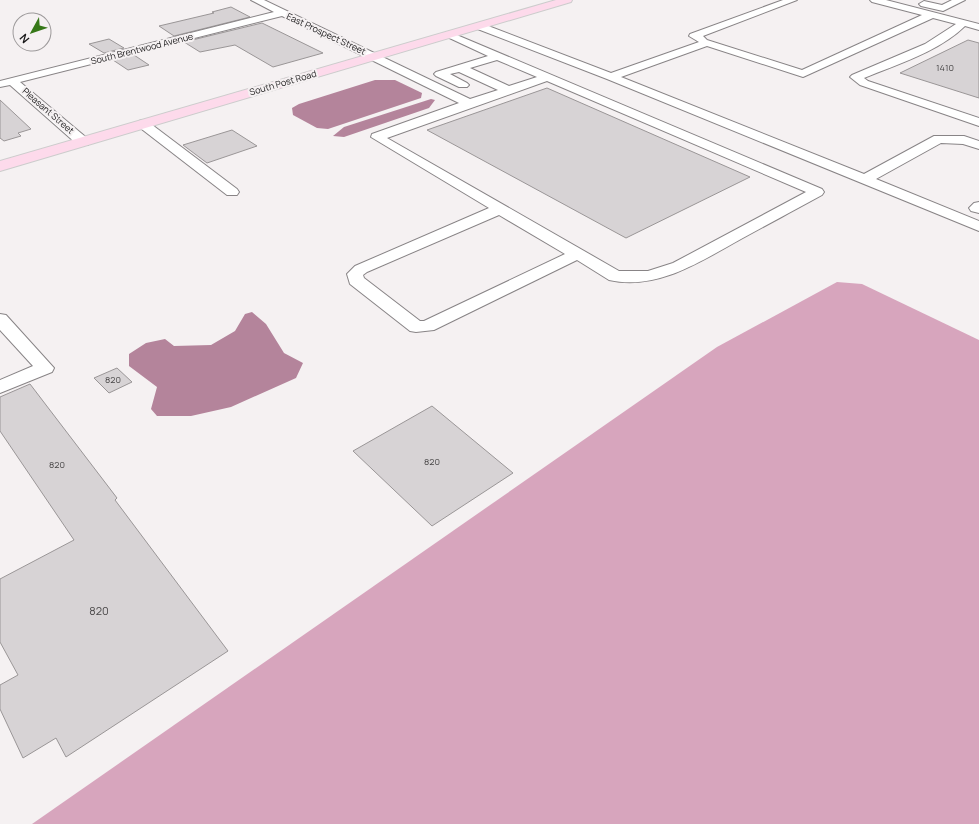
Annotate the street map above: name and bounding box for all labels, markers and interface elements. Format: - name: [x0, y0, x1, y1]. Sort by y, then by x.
- street label: East Prospect Street: [284, 9, 368, 58]
- north arrow: [12, 12, 52, 52]
- street label: South Brentwood Avenue: [89, 30, 194, 68]
- text: N: [16, 31, 32, 47]
- house number: 1410: [936, 61, 954, 74]
- street label: South Post Road: [248, 67, 318, 98]
- street label: Pleasant Street: [20, 85, 77, 137]
- house number: 820: [105, 373, 121, 386]
- house number: 820: [424, 455, 440, 468]
- house number: 820: [49, 458, 65, 471]
- house number: 820: [89, 603, 109, 618]

